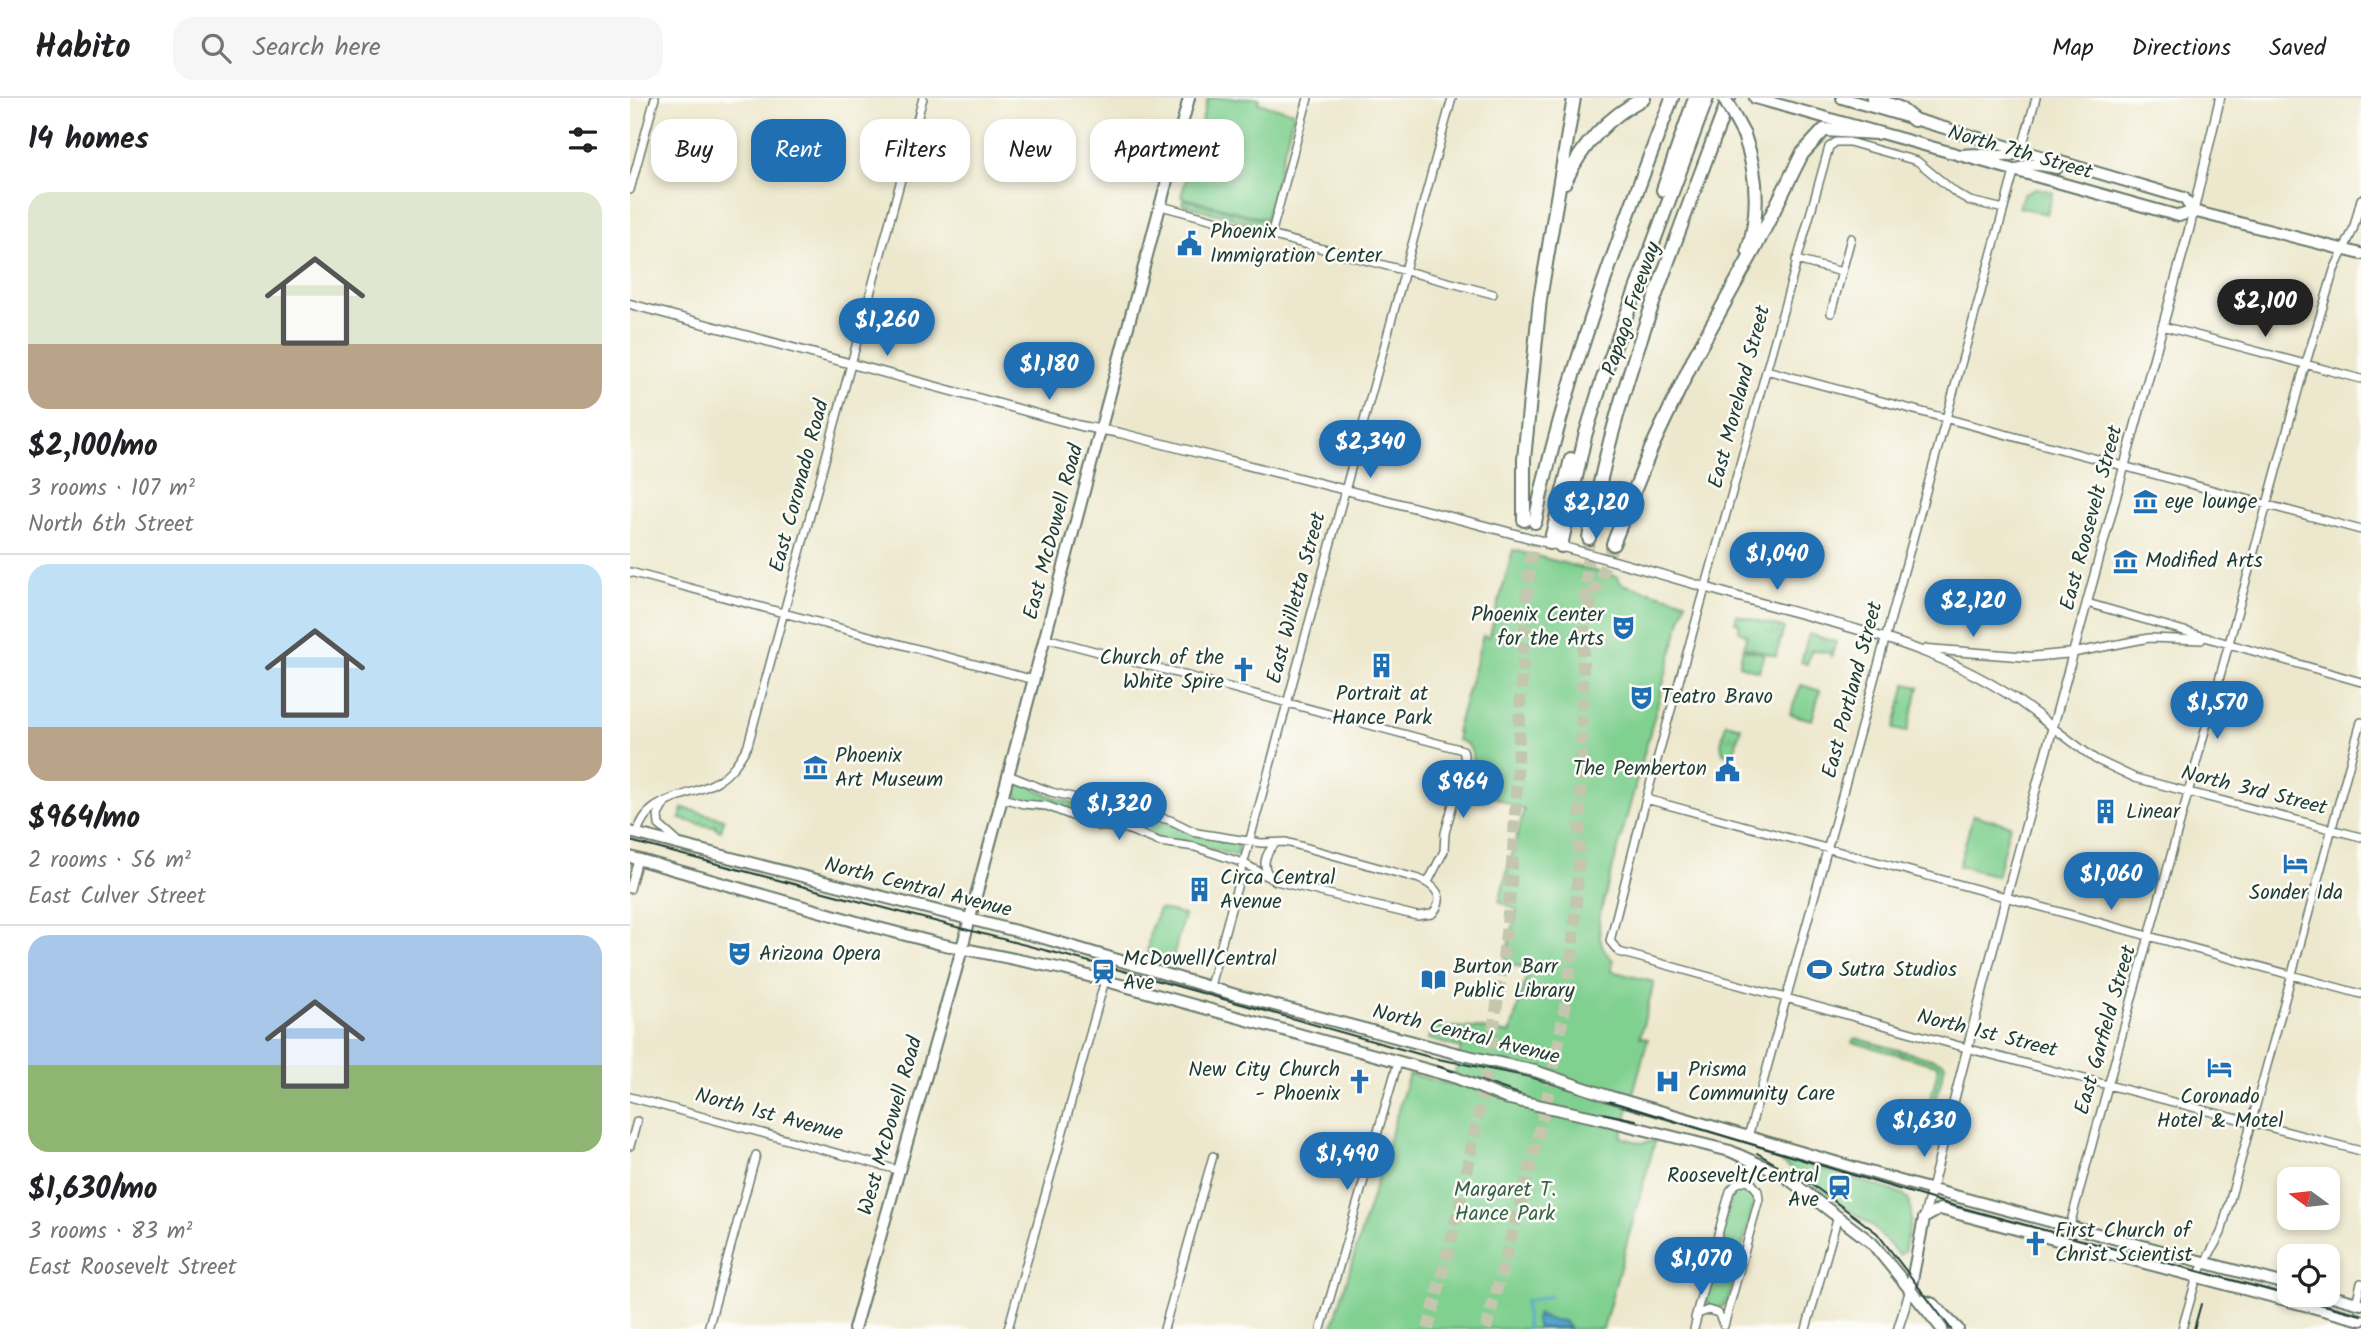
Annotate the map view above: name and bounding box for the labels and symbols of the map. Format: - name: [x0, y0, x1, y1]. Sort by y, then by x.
- street label: North 7th Street: [1944, 117, 2097, 190]
- place label: Phoenix Immigration Center: [1210, 216, 1383, 273]
- public building icon: Phoenix Immigration Center: [1176, 230, 1204, 258]
- street label: Papago Freeway: [1594, 237, 1670, 380]
- pin: $2,100: [2208, 280, 2322, 339]
- pin: $1,260: [830, 299, 944, 358]
- street label: East Moreland Street: [1700, 301, 1781, 492]
- pin: $1,180: [992, 342, 1106, 402]
- street label: East Coronado Road: [761, 395, 839, 576]
- pin: $2,340: [1313, 420, 1427, 480]
- street label: East Roosevelt Street: [2051, 421, 2133, 614]
- street label: East McDowell Road: [1015, 440, 1093, 624]
- pin: $2,120: [1539, 482, 1653, 541]
- place label: eye lounge: [2165, 486, 2258, 519]
- museum icon: eye lounge: [2131, 488, 2159, 516]
- street label: East Willetta Street: [1258, 508, 1336, 688]
- pin: $1,040: [1720, 532, 1834, 592]
- place label: Modified Arts: [2145, 545, 2263, 578]
- museum icon: Modified Arts: [2111, 547, 2139, 575]
- pin: $2,120: [1916, 580, 2030, 639]
- street label: East Portland Street: [1814, 597, 1893, 782]
- place label: Phoenix Center for the Arts: [1471, 599, 1605, 656]
- theatre icon: Phoenix Center for the Arts: [1610, 613, 1638, 641]
- place label: Church of the White Spire: [1099, 642, 1225, 699]
- building icon: Portrait at Hance Park: [1368, 651, 1396, 679]
- church icon: Church of the White Spire: [1230, 656, 1258, 684]
- place label: Portrait at Hance Park: [1332, 678, 1432, 735]
- place label: Teatro Bravo: [1661, 681, 1773, 714]
- pin: $1,570: [2160, 682, 2274, 741]
- theatre icon: Teatro Bravo: [1627, 683, 1655, 711]
- place label: Phoenix Art Museum: [835, 740, 943, 797]
- place label: The Pemberton: [1573, 753, 1707, 786]
- museum icon: Phoenix Art Museum: [801, 754, 829, 782]
- public building icon: The Pemberton: [1713, 755, 1741, 783]
- street label: North 3rd Street: [2177, 757, 2331, 825]
- pin: $964: [1422, 760, 1504, 820]
- pin: $1,320: [1062, 782, 1176, 842]
- place label: Linear: [2126, 796, 2181, 829]
- building icon: Linear: [2092, 798, 2120, 826]
- street label: North Central Avenue: [821, 849, 1016, 927]
- hotel icon: Sonder Ida: [2282, 850, 2310, 878]
- pin: $1,060: [2054, 852, 2168, 912]
- place label: Circa Central Avenue: [1220, 862, 1335, 919]
- building icon: Circa Central Avenue: [1186, 876, 1214, 904]
- place label: Sonder Ida: [2249, 877, 2343, 910]
- place label: Arizona Opera: [759, 938, 881, 971]
- theatre icon: Arizona Opera: [725, 940, 753, 968]
- street label: East Garfield Street: [2066, 940, 2146, 1119]
- place label: McDowell/Central Ave: [1123, 943, 1277, 1000]
- place label: Burton Barr Public Library: [1453, 951, 1575, 1008]
- place label: Sutra Studios: [1839, 954, 1957, 987]
- sports icon: Sutra Studios: [1805, 956, 1833, 984]
- station icon: McDowell/Central Ave: [1089, 957, 1117, 985]
- library icon: Burton Barr Public Library: [1419, 965, 1447, 993]
- street label: North Central Avenue: [1369, 996, 1564, 1074]
- street label: North 1st Street: [1913, 1001, 2062, 1068]
- street label: West McDowell Road: [850, 1032, 932, 1219]
- place label: New City Church - Phoenix: [1188, 1054, 1341, 1111]
- place label: Prisma Community Care: [1688, 1054, 1836, 1111]
- hotel icon: Coronado Hotel & Motel: [2206, 1054, 2234, 1082]
- church icon: New City Church - Phoenix: [1346, 1068, 1374, 1096]
- hospital icon: Prisma Community Care: [1654, 1068, 1682, 1096]
- street label: North 1st Avenue: [691, 1079, 847, 1151]
- place label: Coronado Hotel & Motel: [2157, 1081, 2283, 1138]
- pin: $1,630: [1867, 1100, 1981, 1159]
- pin: $1,490: [1290, 1132, 1404, 1192]
- place label: Roosevelt/Central Ave: [1667, 1160, 1820, 1217]
- north arrow: [2277, 1167, 2340, 1230]
- park label: Margaret T. Hance Park: [1454, 1174, 1556, 1231]
- station icon: Roosevelt/Central Ave: [1825, 1174, 1853, 1202]
- place label: First Church of Christ Scientist: [2055, 1215, 2193, 1272]
- church icon: First Church of Christ Scientist: [2021, 1229, 2049, 1257]
- pin: $1,070: [1644, 1238, 1758, 1297]

